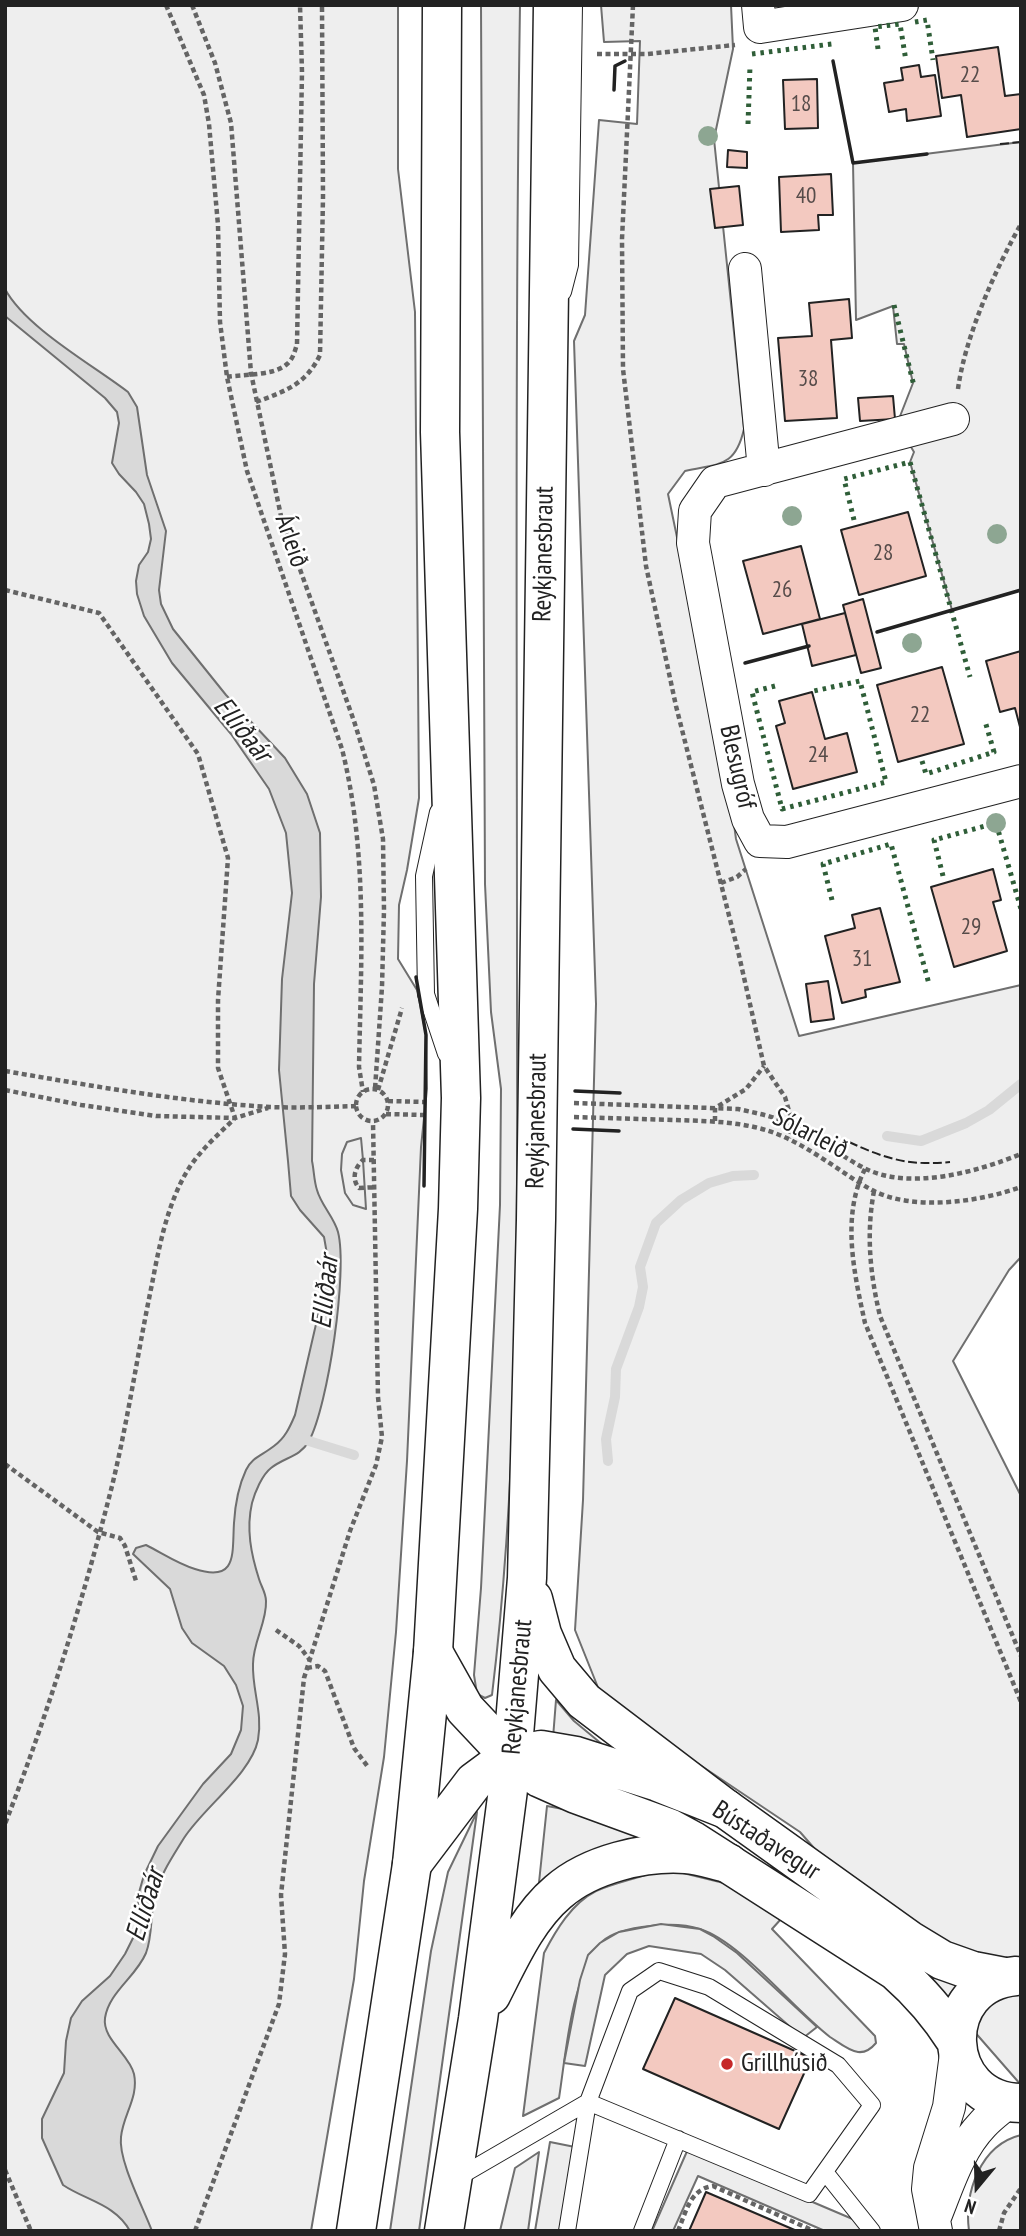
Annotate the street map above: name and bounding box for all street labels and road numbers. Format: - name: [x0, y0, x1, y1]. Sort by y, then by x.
- street label: Reykjanesbraut: [527, 486, 561, 622]
- street label: Árleið: [268, 511, 314, 571]
- street label: Blesugróf: [712, 722, 762, 812]
- street label: Reykjanesbraut: [520, 1053, 554, 1189]
- street label: Sólarleið: [767, 1102, 853, 1166]
- street label: Reykjanesbraut: [497, 1618, 539, 1756]
- street label: Bústaðavegur: [706, 1795, 826, 1887]

